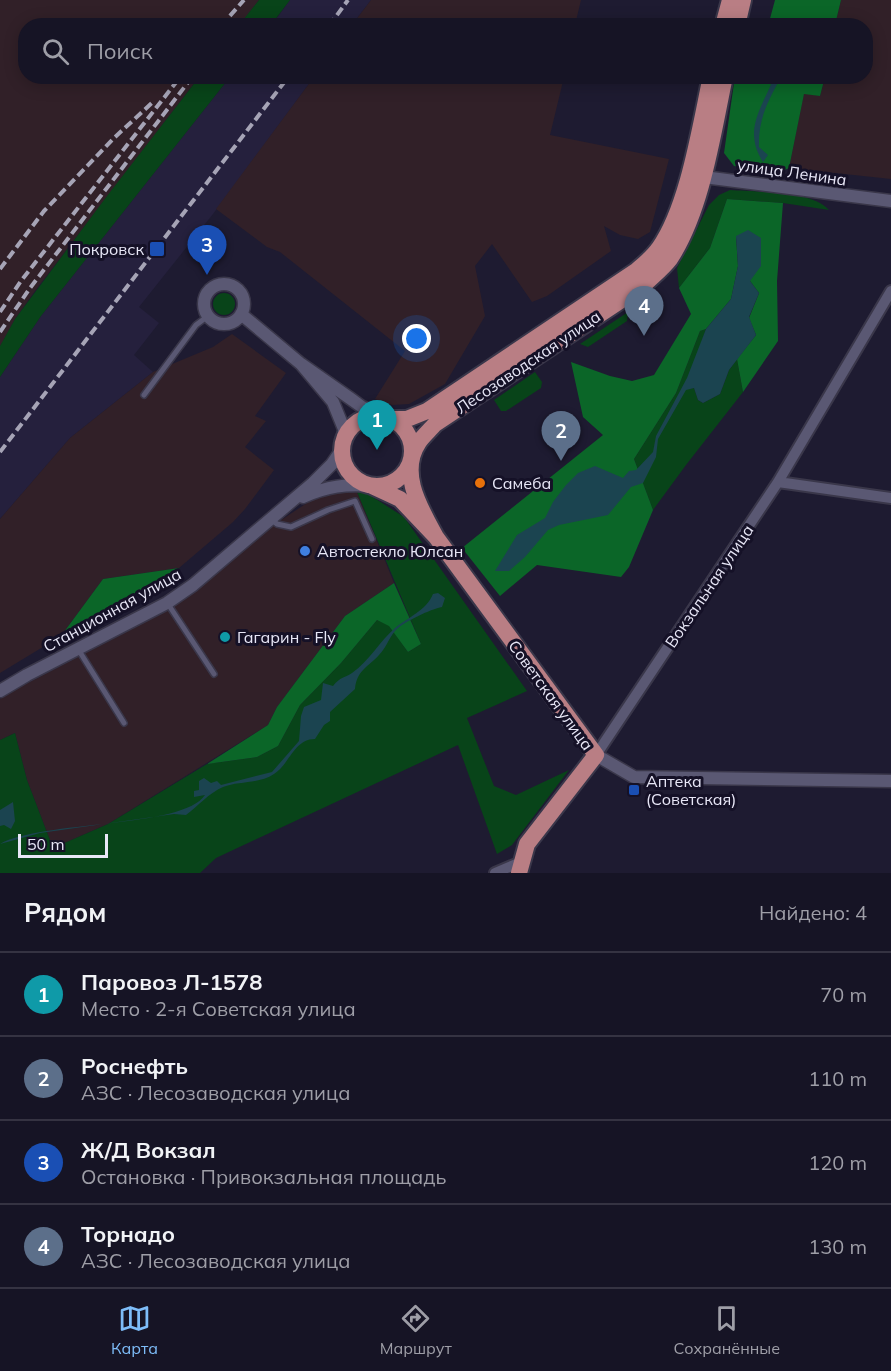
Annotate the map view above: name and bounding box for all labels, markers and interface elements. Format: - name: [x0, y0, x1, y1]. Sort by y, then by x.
- search box: [18, 18, 873, 84]
- icon: search: [39, 35, 72, 68]
- text: Поиск: [87, 37, 153, 65]
- street label: улица Ленина: [736, 154, 848, 190]
- pin: 3: [188, 226, 226, 275]
- place label: Покровск: [69, 239, 144, 259]
- marker: Покровск: [148, 240, 166, 258]
- pin: 4: [624, 286, 664, 336]
- street label: Лесозаводская улица: [452, 306, 604, 418]
- your location: [402, 324, 431, 353]
- pin: 1: [358, 400, 397, 450]
- pin: 2: [542, 412, 580, 461]
- place label: Самеба: [492, 473, 551, 493]
- marker: Самеба: [473, 476, 487, 490]
- street label: Вокзальная улица: [661, 521, 757, 651]
- place label: Автостекло Юлсан: [317, 541, 463, 561]
- marker: Автостекло Юлсан: [298, 544, 312, 558]
- street label: Станционная улица: [40, 564, 184, 656]
- place label: Гагарин - Fly: [237, 627, 336, 647]
- marker: Гагарин - Fly: [218, 630, 232, 644]
- street label: Советская улица: [504, 636, 598, 754]
- place label: Аптека (Советская): [646, 771, 736, 809]
- marker: Аптека (Советская): [627, 783, 641, 797]
- scale bar: [18, 831, 108, 858]
- text: 50 m: [27, 834, 64, 854]
- text: Рядом: [24, 896, 107, 929]
- text: Найдено: 4: [759, 900, 867, 925]
- text: Паровоз Л-1578: [81, 968, 262, 996]
- text: 1: [38, 982, 50, 1007]
- text: 70 m: [820, 982, 867, 1007]
- text: Место · 2-я Советская улица: [81, 996, 356, 1021]
- text: Роснефть: [81, 1052, 188, 1080]
- text: 2: [38, 1066, 50, 1091]
- text: 110 m: [808, 1066, 867, 1091]
- text: АЗС · Лесозаводская улица: [81, 1080, 350, 1105]
- text: Ж/Д Вокзал: [81, 1136, 216, 1164]
- text: 3: [38, 1150, 50, 1175]
- text: 120 m: [808, 1150, 867, 1175]
- text: Остановка · Привокзальная площадь: [81, 1164, 446, 1189]
- text: Торнадо: [81, 1220, 175, 1248]
- text: 4: [38, 1234, 50, 1259]
- text: 130 m: [808, 1234, 867, 1259]
- text: АЗС · Лесозаводская улица: [81, 1248, 350, 1273]
- tab: Карта: [111, 1302, 158, 1358]
- tab: Маршрут: [380, 1302, 452, 1358]
- tab: Сохранённые: [674, 1302, 780, 1358]

